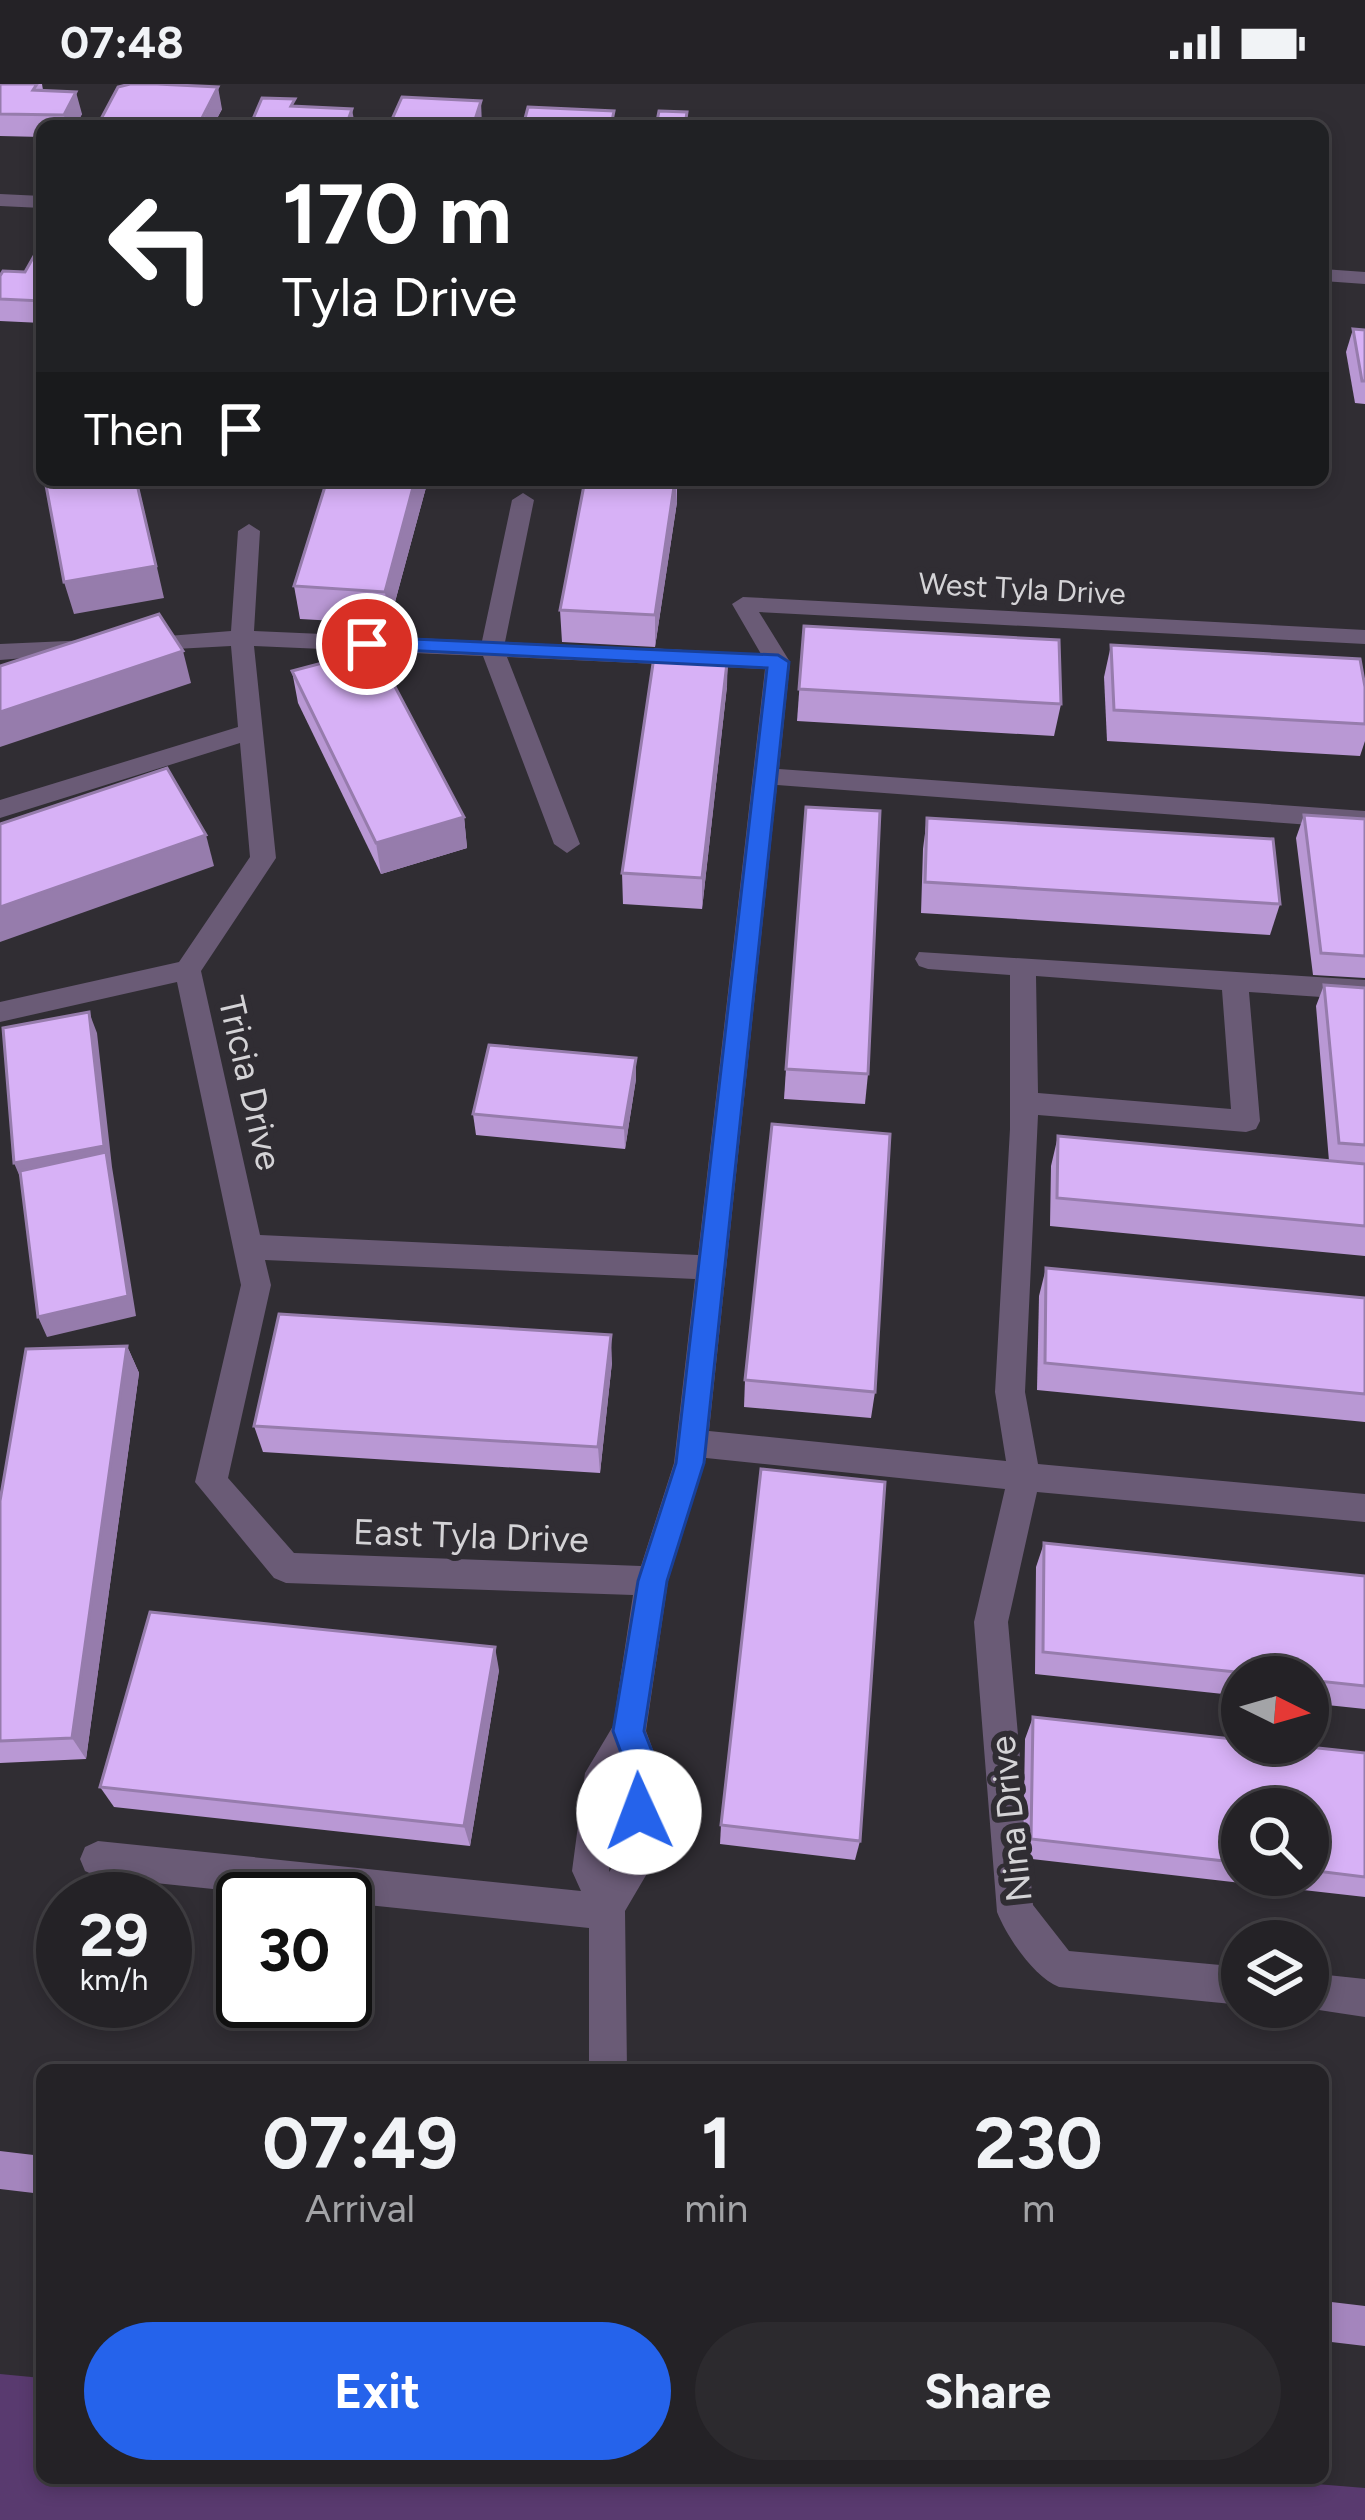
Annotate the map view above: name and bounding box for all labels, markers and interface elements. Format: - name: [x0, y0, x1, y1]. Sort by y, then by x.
- text: 07:48: [60, 15, 184, 69]
- text: 170 m: [282, 163, 512, 264]
- icon: left: [84, 168, 240, 324]
- text: Tyla Drive: [282, 265, 517, 330]
- icon: arrive: [208, 396, 274, 462]
- text: Then: [84, 402, 184, 456]
- street label: West Tyla Drive: [918, 565, 1127, 612]
- pin: [316, 593, 418, 695]
- icon: arrive: [334, 611, 400, 677]
- street label: Tricia Drive: [210, 992, 291, 1174]
- street label: East Tyla Drive: [352, 1510, 590, 1561]
- north arrow: [1221, 1656, 1329, 1764]
- map controls: [1221, 1656, 1329, 2028]
- street label: Nina Drive: [980, 1734, 1041, 1904]
- position arrow: [576, 1749, 702, 1875]
- button: search: [1221, 1788, 1329, 1896]
- speed limit sign: 30: [216, 1872, 372, 2028]
- text: 29: [79, 1899, 149, 1971]
- button: layers: [1221, 1920, 1329, 2028]
- text: km/h: [80, 1961, 148, 1998]
- text: 07:49: [262, 2100, 458, 2186]
- text: 1: [701, 2100, 731, 2186]
- text: 230: [974, 2100, 1103, 2186]
- text: Arrival: [305, 2185, 415, 2232]
- text: min: [684, 2185, 748, 2232]
- text: m: [1022, 2185, 1055, 2232]
- button: Exit: [84, 2322, 671, 2460]
- button: Share: [695, 2322, 1281, 2460]

